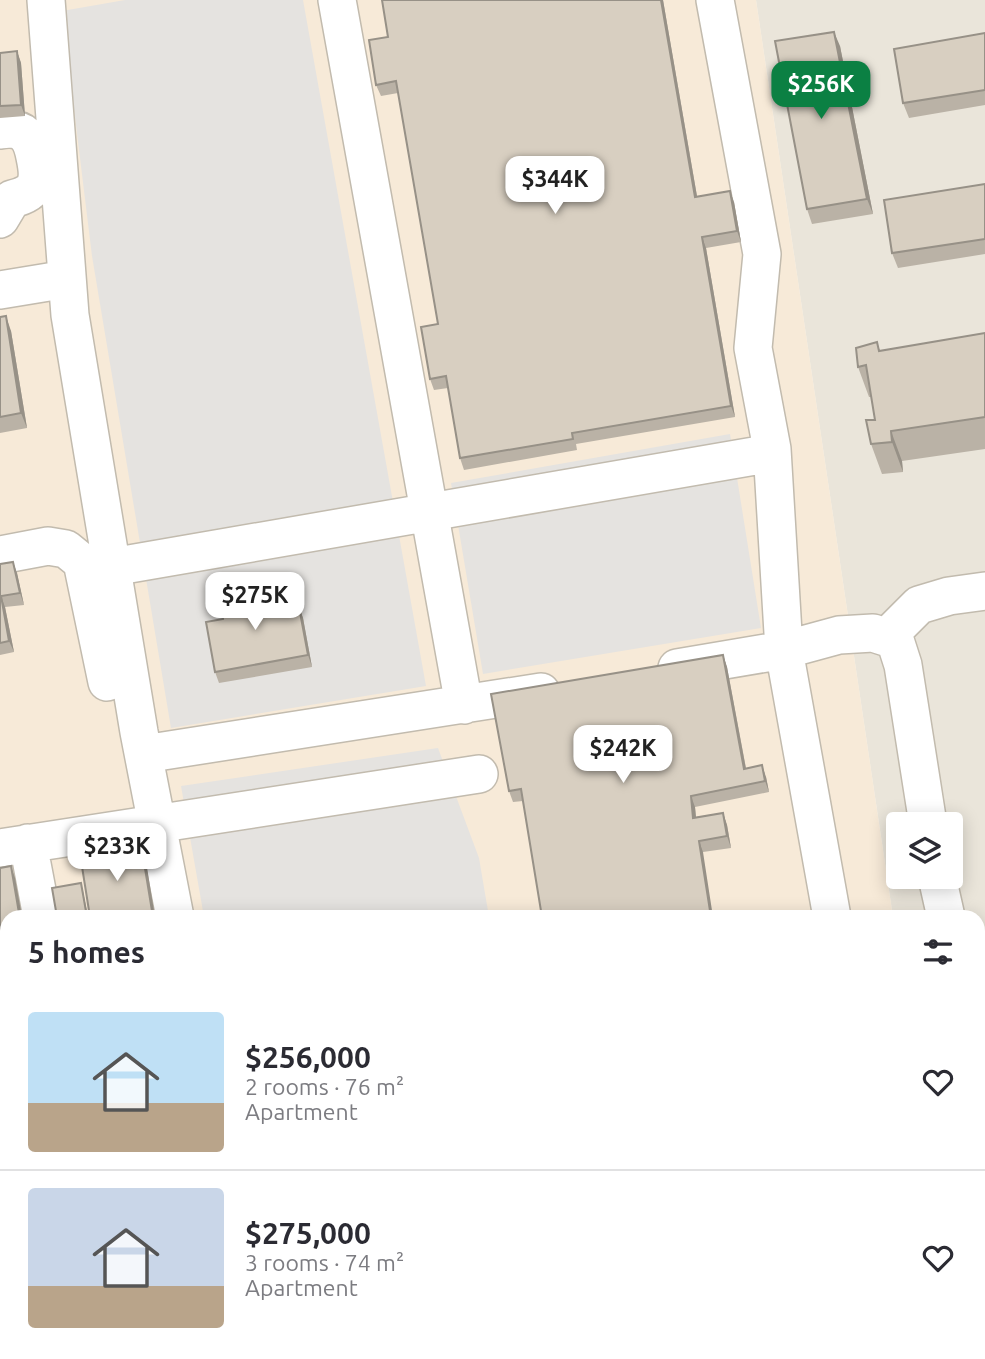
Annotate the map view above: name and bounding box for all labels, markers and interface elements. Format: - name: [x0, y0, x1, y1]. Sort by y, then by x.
- pin: $256K: [772, 61, 870, 121]
- text: $256K: [787, 71, 855, 96]
- pin: $344K: [506, 156, 604, 216]
- text: $344K: [521, 166, 589, 191]
- pin: $275K: [206, 572, 304, 632]
- text: $275K: [221, 582, 289, 607]
- pin: $242K: [574, 726, 672, 785]
- text: $242K: [589, 735, 657, 760]
- map controls: [886, 812, 963, 889]
- button: layers: [886, 812, 963, 889]
- pin: $233K: [68, 824, 166, 883]
- text: $233K: [83, 833, 151, 858]
- icon: filters: [919, 933, 957, 971]
- text: 5 homes: [28, 935, 145, 969]
- icon: home: [84, 1040, 168, 1124]
- text: $256,000: [245, 1040, 371, 1074]
- icon: heart: [919, 1063, 957, 1101]
- text: 2 rooms · 76 m²: [245, 1074, 404, 1099]
- text: Apartment: [245, 1099, 358, 1124]
- icon: home: [84, 1216, 168, 1300]
- text: $275,000: [245, 1216, 371, 1250]
- icon: heart: [919, 1239, 957, 1277]
- text: 3 rooms · 74 m²: [245, 1250, 404, 1275]
- text: Apartment: [245, 1275, 358, 1300]

